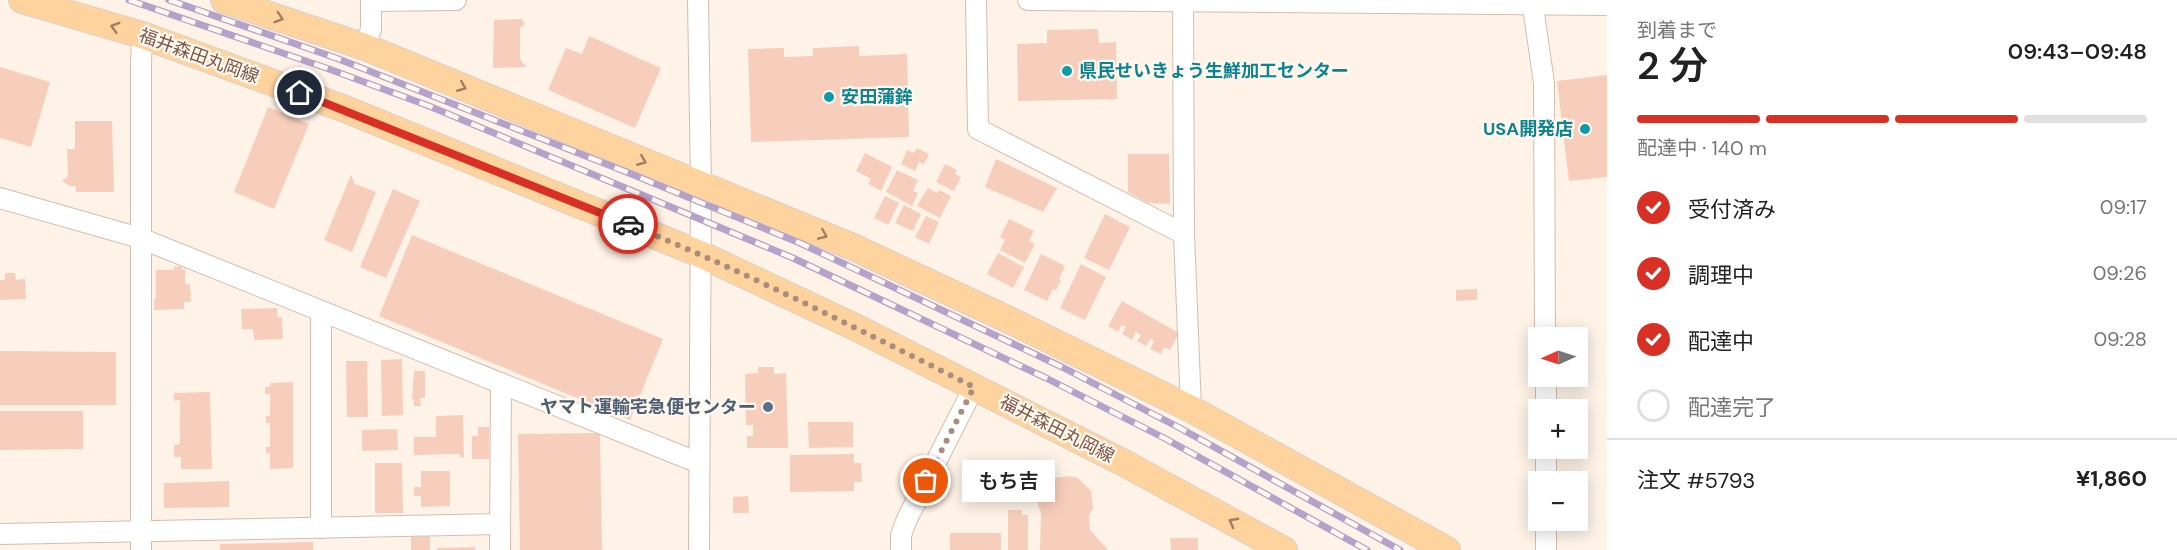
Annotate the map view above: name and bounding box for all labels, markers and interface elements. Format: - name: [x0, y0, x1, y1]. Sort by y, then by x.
- one-way arrow: [273, 11, 284, 24]
- text: 到着まで: [1637, 17, 1717, 43]
- one-way arrow: [110, 22, 121, 34]
- street label: 福井森田丸岡線: [136, 23, 262, 89]
- text: 09:43–09:48: [2008, 37, 2147, 66]
- text: 2 分: [1637, 40, 1708, 91]
- place label: 県民せいきょう生鮮加工センター: [1079, 59, 1349, 83]
- marker: 県民せいきょう生鮮加工センター: [1060, 64, 1074, 78]
- pin: [274, 67, 325, 118]
- icon: home: [283, 76, 316, 109]
- one-way arrow: [455, 80, 466, 92]
- place label: 安田蒲鉾: [841, 85, 913, 109]
- marker: 安田蒲鉾: [822, 90, 836, 104]
- place label: USA開発店: [1483, 117, 1573, 141]
- marker: USA開発店: [1578, 122, 1592, 136]
- text: 配達中 · 140 m: [1637, 135, 1767, 161]
- one-way arrow: [636, 154, 647, 166]
- icon: check: [1637, 191, 1670, 224]
- courier: [598, 194, 658, 254]
- text: 09:17: [2100, 194, 2147, 220]
- text: 受付済み: [1688, 195, 1776, 224]
- icon: car: [612, 208, 645, 241]
- one-way arrow: [816, 228, 827, 240]
- icon: check: [1637, 257, 1670, 290]
- text: 09:26: [2093, 260, 2147, 286]
- text: 調理中: [1688, 261, 1754, 290]
- icon: check: [1637, 323, 1670, 356]
- text: 09:28: [2093, 326, 2147, 352]
- north arrow: [1528, 327, 1588, 387]
- map controls: [1528, 327, 1588, 531]
- text: 配達中: [1688, 327, 1754, 356]
- street label: 福井森田丸岡線: [995, 390, 1119, 468]
- text: 配達完了: [1688, 393, 1776, 422]
- place label: ヤマト運輸宅急便センター: [540, 395, 756, 419]
- button: +: [1528, 399, 1588, 459]
- marker: ヤマト運輸宅急便センター: [761, 400, 775, 414]
- pin: [900, 455, 951, 506]
- callout: もち吉: [962, 460, 1055, 502]
- icon: bag: [909, 464, 942, 497]
- text: ¥1,860: [2076, 464, 2147, 493]
- text: 注文 #5793: [1637, 466, 1755, 495]
- text: もち吉: [979, 468, 1039, 494]
- button: −: [1528, 471, 1588, 531]
- one-way arrow: [1229, 518, 1239, 529]

